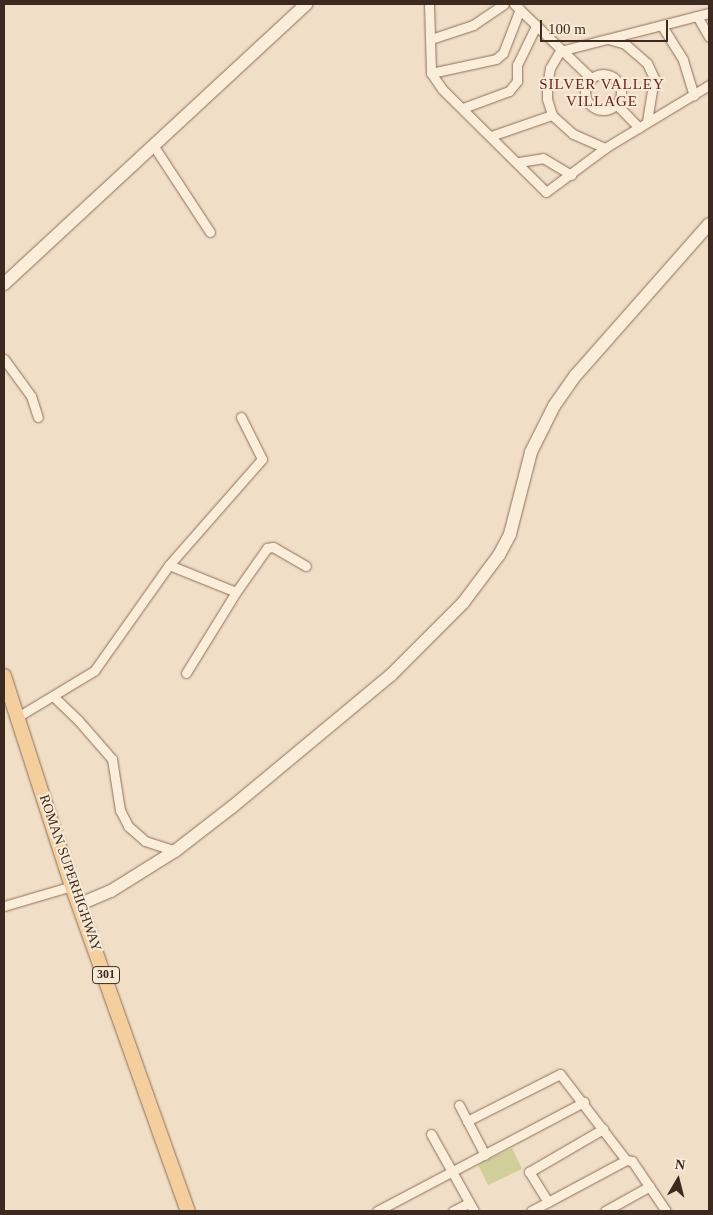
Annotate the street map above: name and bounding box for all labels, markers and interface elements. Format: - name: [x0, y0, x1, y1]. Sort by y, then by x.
- scale bar: [543, 10, 670, 42]
- text: 100 m: [548, 21, 586, 37]
- district label: SILVER VALLEY VILLAGE: [537, 75, 667, 110]
- street label: ROMAN SUPERHIGHWAY: [35, 792, 105, 954]
- road number: 301: [91, 966, 121, 984]
- north arrow: [653, 1155, 703, 1205]
- text: N: [674, 1157, 686, 1173]

